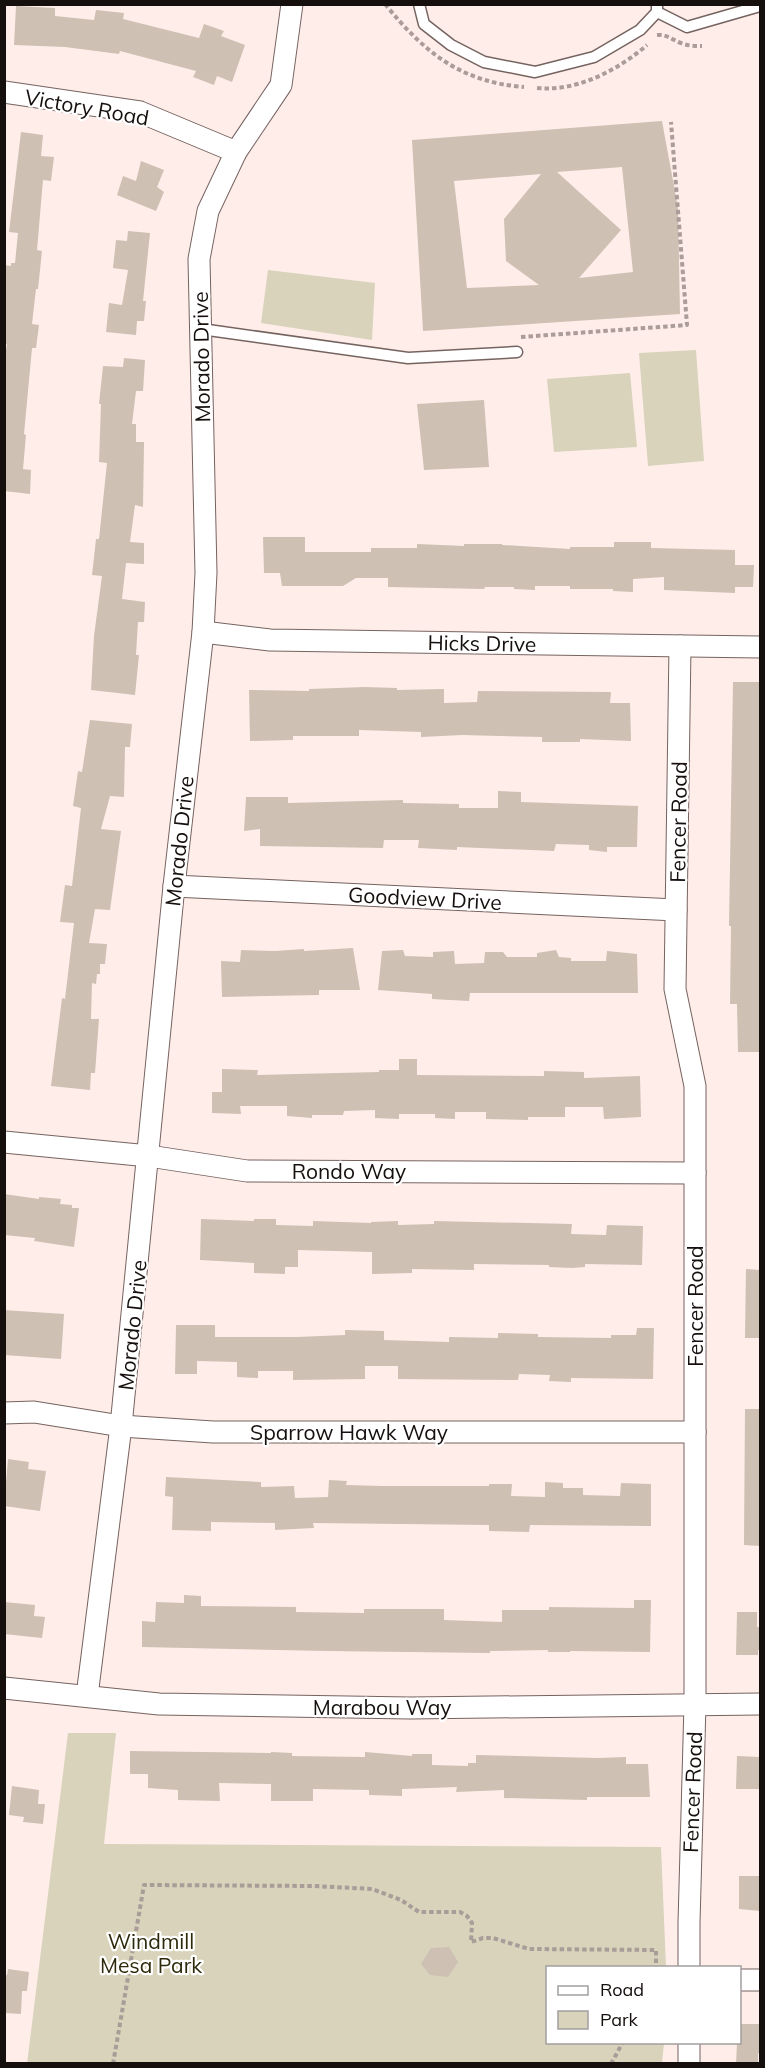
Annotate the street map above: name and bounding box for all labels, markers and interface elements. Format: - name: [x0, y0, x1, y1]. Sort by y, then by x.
- street label: Victory Road: [23, 83, 151, 131]
- street label: Morado Drive: [187, 291, 215, 423]
- street label: Hicks Drive: [427, 629, 537, 657]
- street label: Fencer Road: [664, 761, 692, 883]
- street label: Morado Drive: [159, 775, 199, 907]
- street label: Goodview Drive: [348, 881, 502, 915]
- street label: Rondo Way: [292, 1158, 406, 1184]
- street label: Fencer Road: [682, 1245, 708, 1367]
- street label: Morado Drive: [112, 1259, 152, 1391]
- street label: Sparrow Hawk Way: [250, 1419, 448, 1445]
- street label: Marabou Way: [313, 1694, 451, 1720]
- street label: Fencer Road: [677, 1731, 707, 1853]
- park label: Windmill Mesa Park: [100, 1928, 202, 1978]
- legend: [546, 1966, 741, 2044]
- text: Road: [600, 1978, 644, 2001]
- text: Park: [600, 2008, 639, 2031]

